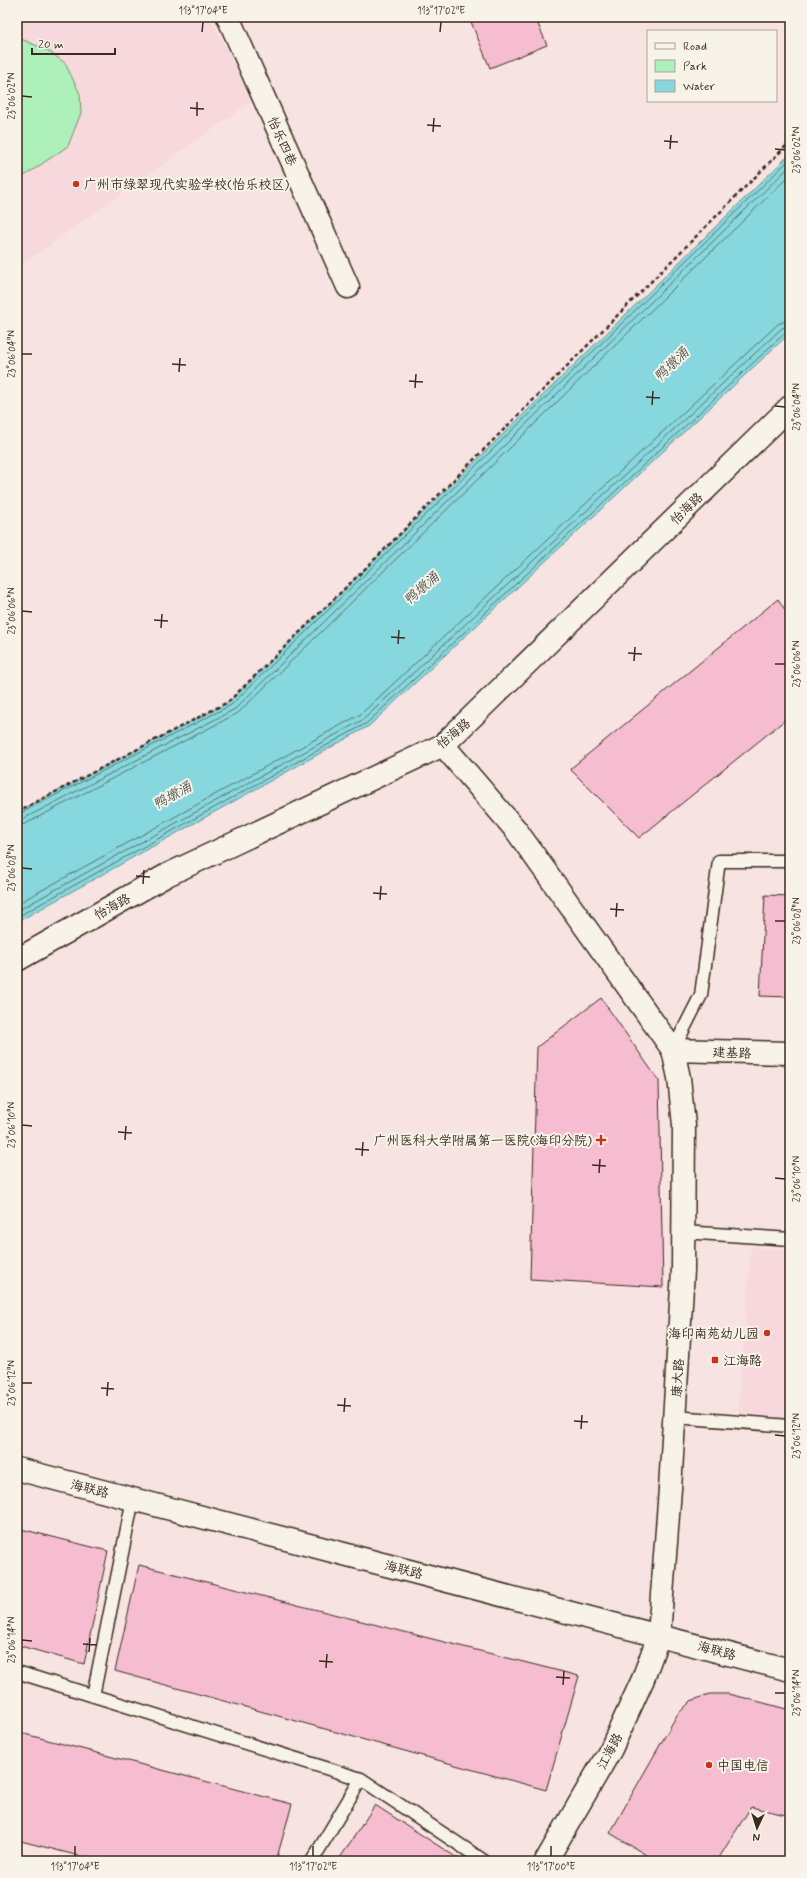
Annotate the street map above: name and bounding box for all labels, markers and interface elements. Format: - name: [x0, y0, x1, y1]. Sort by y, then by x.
- text: 113°17'04"E: [179, 4, 228, 18]
- text: 113°17'02"E: [417, 4, 465, 18]
- scale bar: [32, 30, 115, 56]
- legend: [647, 30, 777, 102]
- text: 20 m: [38, 37, 64, 53]
- text: Road: [683, 39, 707, 55]
- text: Park: [683, 59, 707, 75]
- text: 23°06'02"N: [5, 72, 19, 119]
- text: Water: [683, 79, 715, 95]
- street label: 怡乐四巷: [263, 114, 300, 169]
- text: 23°06'02"N: [790, 126, 804, 173]
- place label: 广州市绿翠现代实验学校(怡乐校区): [84, 177, 290, 194]
- marker: 广州市绿翠现代实验学校(怡乐校区): [71, 179, 81, 189]
- text: 23°06'04"N: [5, 330, 19, 378]
- water label: 鸭墩涌: [650, 343, 694, 386]
- text: 23°06'04"N: [790, 383, 804, 431]
- street label: 怡海路: [667, 489, 707, 529]
- water label: 鸭墩涌: [400, 568, 444, 609]
- text: 23°06'06"N: [5, 587, 19, 635]
- text: 23°06'06"N: [790, 640, 804, 688]
- street label: 怡海路: [434, 715, 474, 753]
- water label: 鸭墩涌: [150, 777, 196, 814]
- text: 23°06'08"N: [5, 844, 19, 892]
- street label: 怡海路: [92, 890, 134, 924]
- text: 23°06'08"N: [790, 897, 804, 945]
- street label: 建基路: [712, 1044, 752, 1063]
- text: 23°06'10"N: [5, 1102, 19, 1148]
- place label: 广州医科大学附属第一医院(海印分院): [374, 1133, 592, 1150]
- marker: 广州医科大学附属第一医院(海印分院): [595, 1134, 607, 1146]
- text: 23°06'10"N: [790, 1156, 804, 1202]
- place label: 海印南苑幼儿园: [668, 1326, 759, 1343]
- marker: 海印南苑幼儿园: [762, 1328, 772, 1338]
- place label: 江海路: [723, 1353, 762, 1370]
- marker: 江海路: [710, 1355, 720, 1365]
- street label: 康大路: [669, 1358, 688, 1398]
- text: 23°06'12"N: [5, 1360, 19, 1406]
- text: 23°06'12"N: [790, 1413, 804, 1459]
- street label: 海联路: [69, 1476, 111, 1502]
- street label: 海联路: [383, 1557, 425, 1583]
- text: 23°06'14"N: [5, 1616, 19, 1663]
- street label: 海联路: [696, 1638, 738, 1665]
- text: 23°06'14"N: [790, 1669, 804, 1716]
- street label: 江海路: [594, 1730, 627, 1773]
- place label: 中国电信: [717, 1758, 769, 1775]
- marker: 中国电信: [704, 1760, 714, 1770]
- north arrow: [737, 1808, 777, 1848]
- text: N: [752, 1830, 761, 1844]
- text: 113°17'04"E: [51, 1860, 100, 1874]
- text: 113°17'02"E: [289, 1860, 337, 1874]
- text: 113°17'00"E: [527, 1860, 575, 1874]

